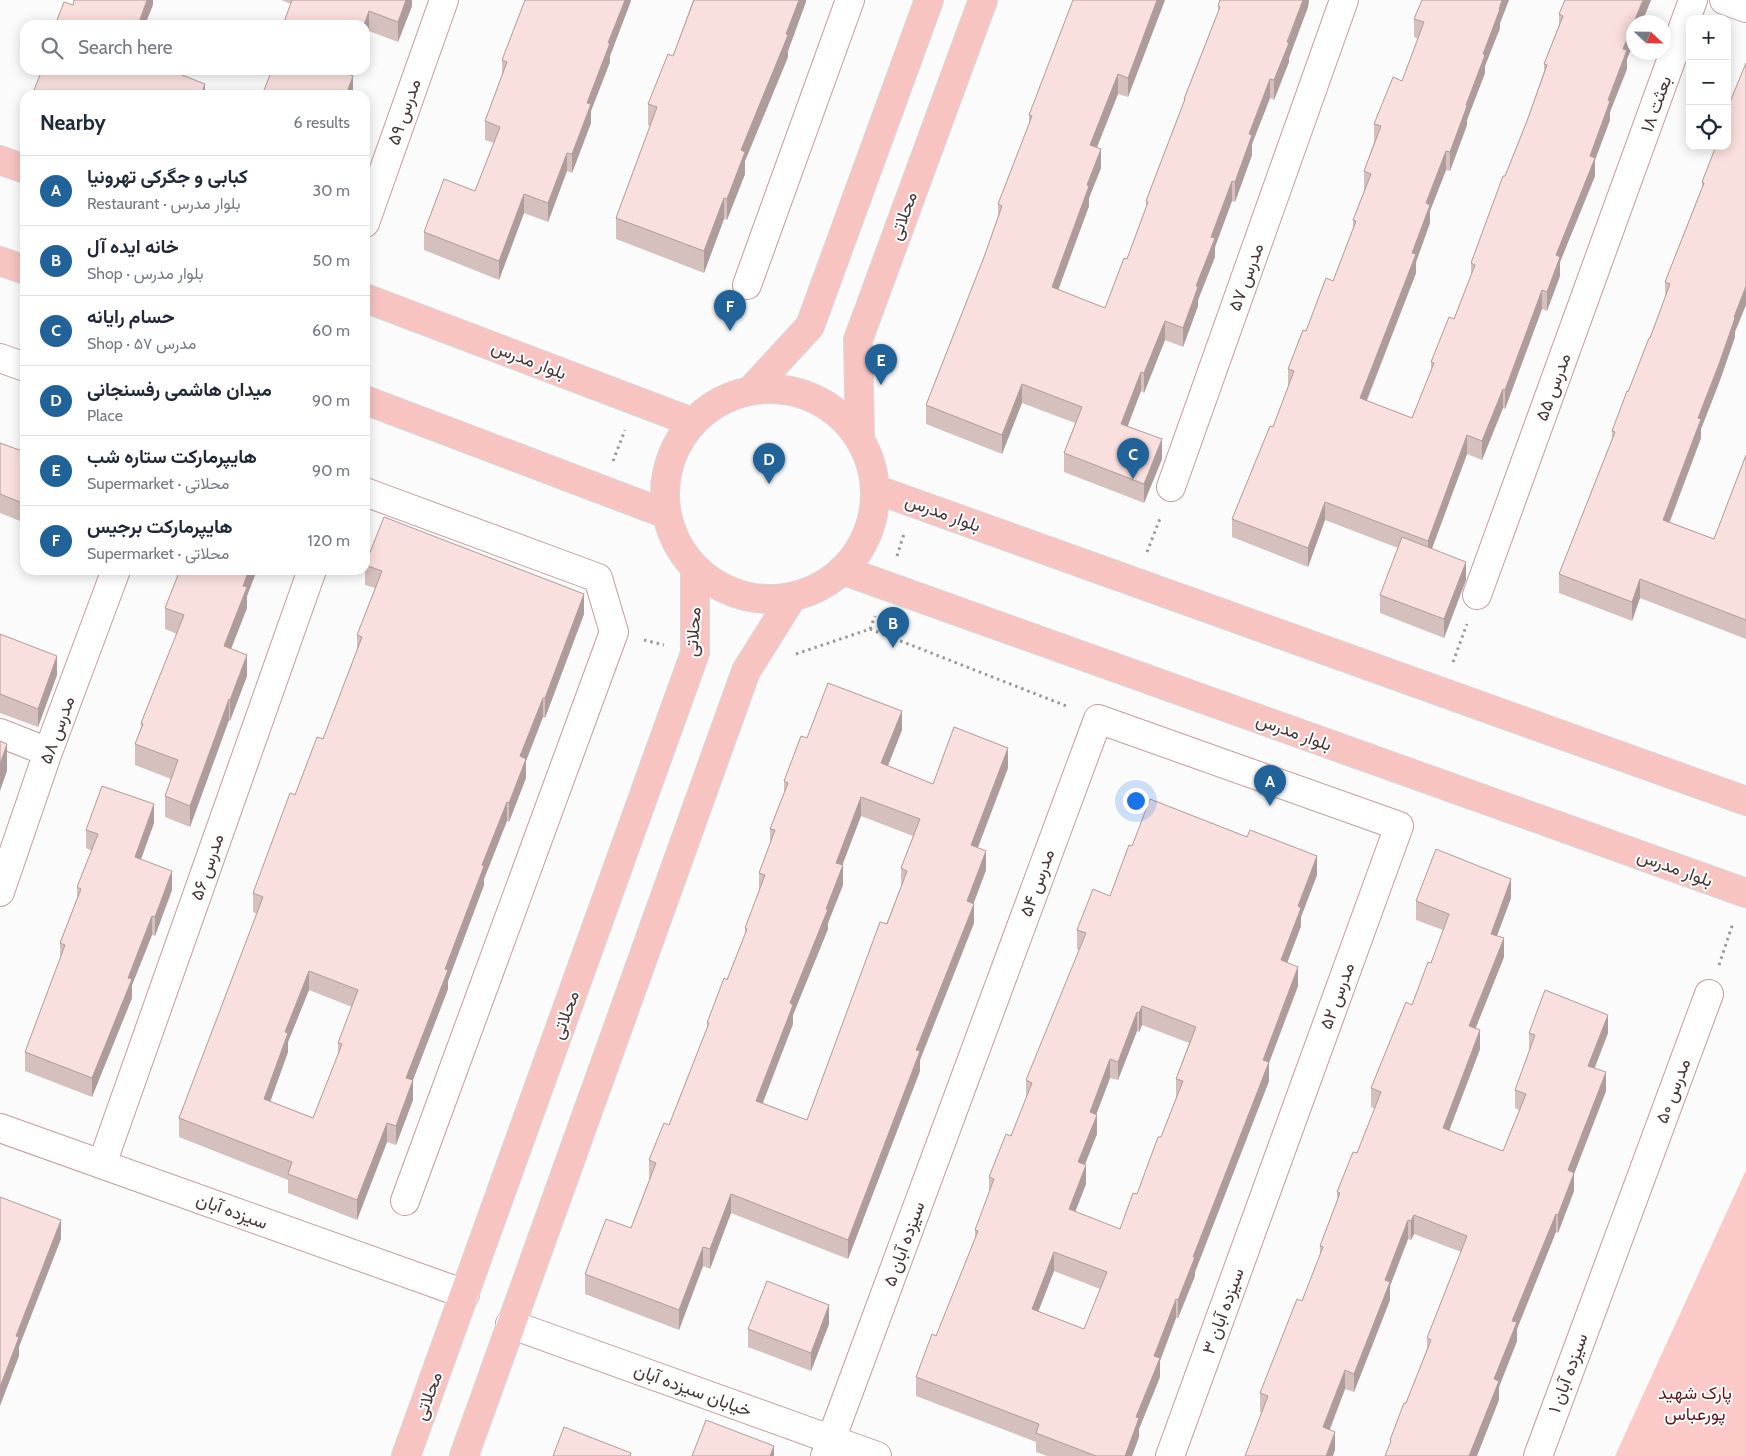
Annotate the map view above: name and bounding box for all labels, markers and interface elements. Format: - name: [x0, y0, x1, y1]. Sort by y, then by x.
- north arrow: [1626, 15, 1671, 60]
- map controls: [1686, 15, 1731, 150]
- button: +: [1686, 15, 1731, 60]
- search box: [20, 20, 370, 75]
- icon: search: [38, 34, 66, 62]
- text: Search here: [78, 36, 172, 59]
- button: −: [1686, 60, 1731, 105]
- street label: بعثت ۱۸: [1636, 73, 1676, 135]
- street label: مدرس ۵۹: [382, 76, 426, 148]
- button: locate: [1686, 105, 1731, 150]
- text: Nearby: [40, 110, 106, 135]
- text: 6 results: [294, 113, 350, 132]
- text: کبابی و جگرکی تهرونیا: [87, 165, 248, 188]
- text: A: [51, 181, 61, 200]
- text: 30 m: [313, 181, 350, 200]
- street label: محلاتی: [884, 189, 922, 243]
- text: Restaurant · بلوار مدرس: [87, 194, 240, 213]
- text: خانه ایده آل: [87, 235, 179, 258]
- street label: مدرس ۵۷: [1224, 240, 1268, 314]
- text: B: [51, 251, 61, 270]
- text: 50 m: [313, 251, 350, 270]
- text: Shop · بلوار مدرس: [87, 264, 204, 283]
- pin: F: [714, 290, 746, 331]
- text: حسام رایانه: [87, 305, 175, 328]
- text: C: [51, 321, 61, 340]
- text: 60 m: [312, 321, 350, 340]
- text: Shop · مدرس ۵۷: [87, 334, 196, 353]
- street label: بلوار مدرس: [488, 336, 570, 384]
- pin: E: [865, 344, 897, 385]
- street label: مدرس ۵۵: [1531, 350, 1575, 424]
- text: میدان هاشمی رفسنجانی: [87, 378, 272, 401]
- text: D: [50, 391, 62, 410]
- text: 90 m: [312, 391, 350, 410]
- text: Place: [87, 406, 123, 425]
- pin: C: [1117, 438, 1149, 479]
- pin: D: [753, 443, 785, 484]
- text: هایپرمارکت ستاره شب: [87, 445, 257, 468]
- text: E: [51, 461, 61, 480]
- text: 90 m: [312, 461, 350, 480]
- text: Supermarket · محلاتی: [87, 474, 229, 493]
- street label: بلوار مدرس: [902, 489, 984, 537]
- text: هایپرمارکت برجیس: [87, 515, 233, 538]
- text: F: [52, 531, 60, 550]
- text: 120 m: [308, 531, 350, 550]
- text: Supermarket · محلاتی: [87, 544, 229, 563]
- street label: محلاتی: [680, 606, 706, 658]
- pin: B: [877, 607, 909, 648]
- street label: مدرس ۵۸: [35, 693, 79, 767]
- street label: بلوار مدرس: [1253, 708, 1335, 756]
- pin: A: [1254, 765, 1286, 806]
- your location: [1123, 788, 1149, 814]
- street label: مدرس ۵۶: [185, 831, 229, 903]
- street label: بلوار مدرس: [1634, 844, 1716, 892]
- street label: مدرس ۵۴: [1015, 846, 1059, 920]
- street label: مدرس ۵۲: [1315, 960, 1359, 1032]
- street label: محلاتی: [546, 988, 584, 1042]
- street label: مدرس ۵۰: [1651, 1056, 1695, 1126]
- street label: سیزده آبان: [193, 1188, 271, 1234]
- street label: سیزده آبان ۵: [878, 1198, 930, 1290]
- street label: سیزده آبان ۳: [1197, 1265, 1249, 1357]
- street label: سیزده آبان ۱: [1543, 1330, 1593, 1416]
- street label: خیابان سیزده آبان: [631, 1358, 755, 1422]
- street label: محلاتی: [409, 1369, 447, 1423]
- park label: پارک شهید پورعباس: [1658, 1382, 1732, 1426]

